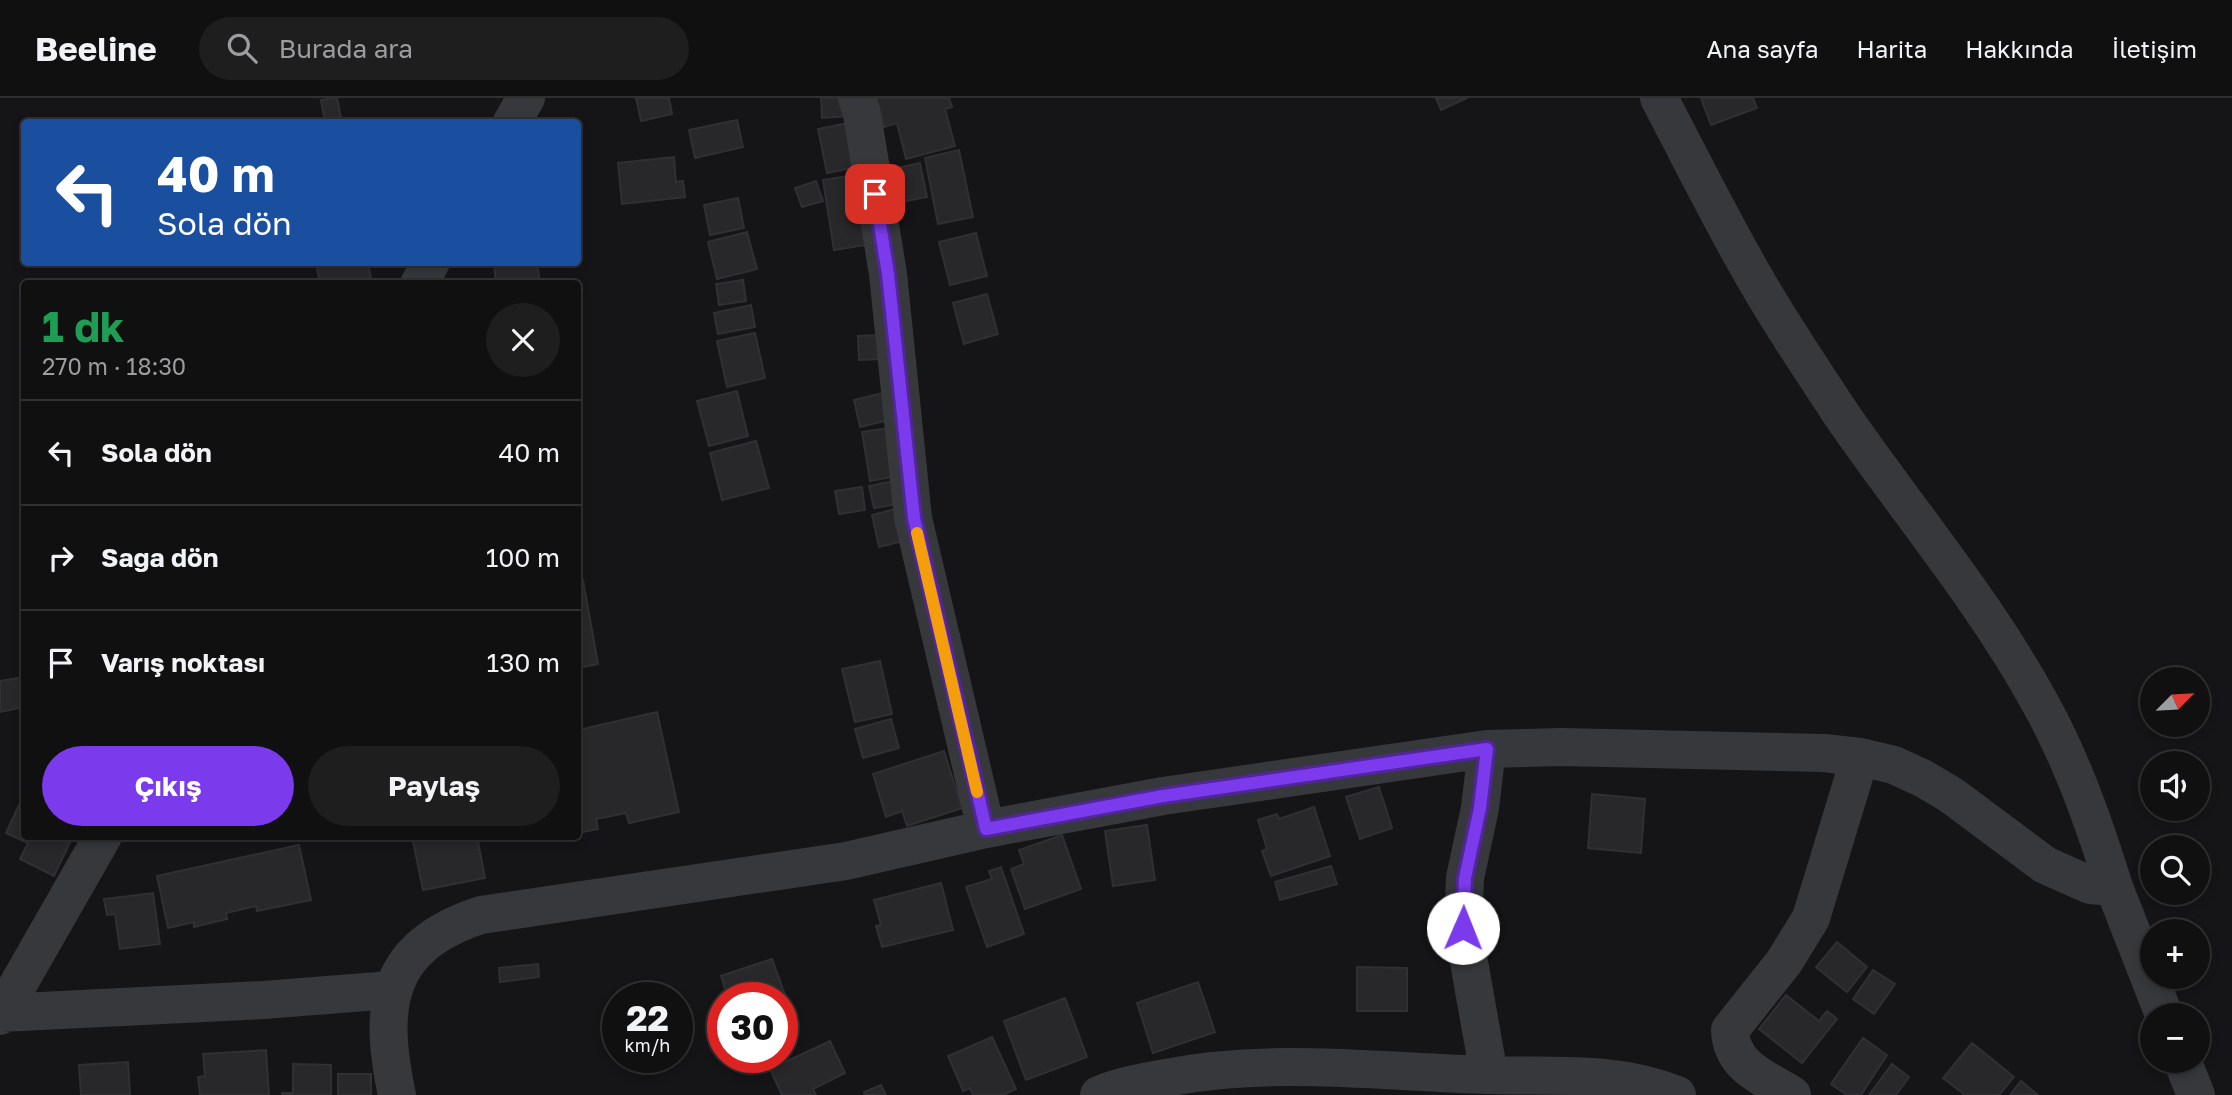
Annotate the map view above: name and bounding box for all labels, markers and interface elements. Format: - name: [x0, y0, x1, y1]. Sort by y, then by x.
- search box: [199, 17, 689, 80]
- text: Beeline: [35, 29, 157, 68]
- icon: search: [223, 29, 261, 67]
- text: Burada ara: [279, 33, 413, 64]
- text: Ana sayfa: [1707, 34, 1818, 63]
- text: Harita: [1856, 34, 1927, 63]
- text: Hakkında: [1965, 34, 2074, 63]
- text: İletişim: [2112, 34, 2197, 63]
- text: 40 m: [157, 144, 275, 203]
- icon: left: [42, 147, 133, 238]
- pin: [845, 164, 905, 224]
- icon: arrive: [856, 175, 894, 213]
- text: Sola dön: [157, 204, 292, 242]
- text: 1 dk: [42, 301, 124, 351]
- button: close: [486, 303, 560, 377]
- text: 270 m · 18:30: [42, 352, 186, 380]
- icon: left: [42, 434, 80, 472]
- text: Sola dön: [101, 437, 212, 468]
- text: 40 m: [499, 437, 560, 468]
- icon: right: [42, 539, 80, 577]
- text: Sağa dön: [101, 542, 218, 573]
- text: 100 m: [486, 542, 560, 573]
- icon: arrive: [42, 644, 80, 682]
- text: Varış noktası: [101, 647, 265, 678]
- text: 130 m: [487, 647, 560, 678]
- north arrow: [2140, 667, 2210, 737]
- map controls: [2140, 667, 2210, 1073]
- button: Çıkış: [42, 746, 294, 826]
- button: Paylaş: [308, 746, 560, 826]
- button: sound: [2140, 751, 2210, 821]
- button: search: [2140, 835, 2210, 905]
- position arrow: [1426, 891, 1500, 965]
- button: +: [2140, 919, 2210, 989]
- speed limit sign: 30: [707, 982, 798, 1073]
- text: 22: [626, 997, 669, 1039]
- button: −: [2140, 1003, 2210, 1073]
- text: km/h: [625, 1034, 670, 1056]

